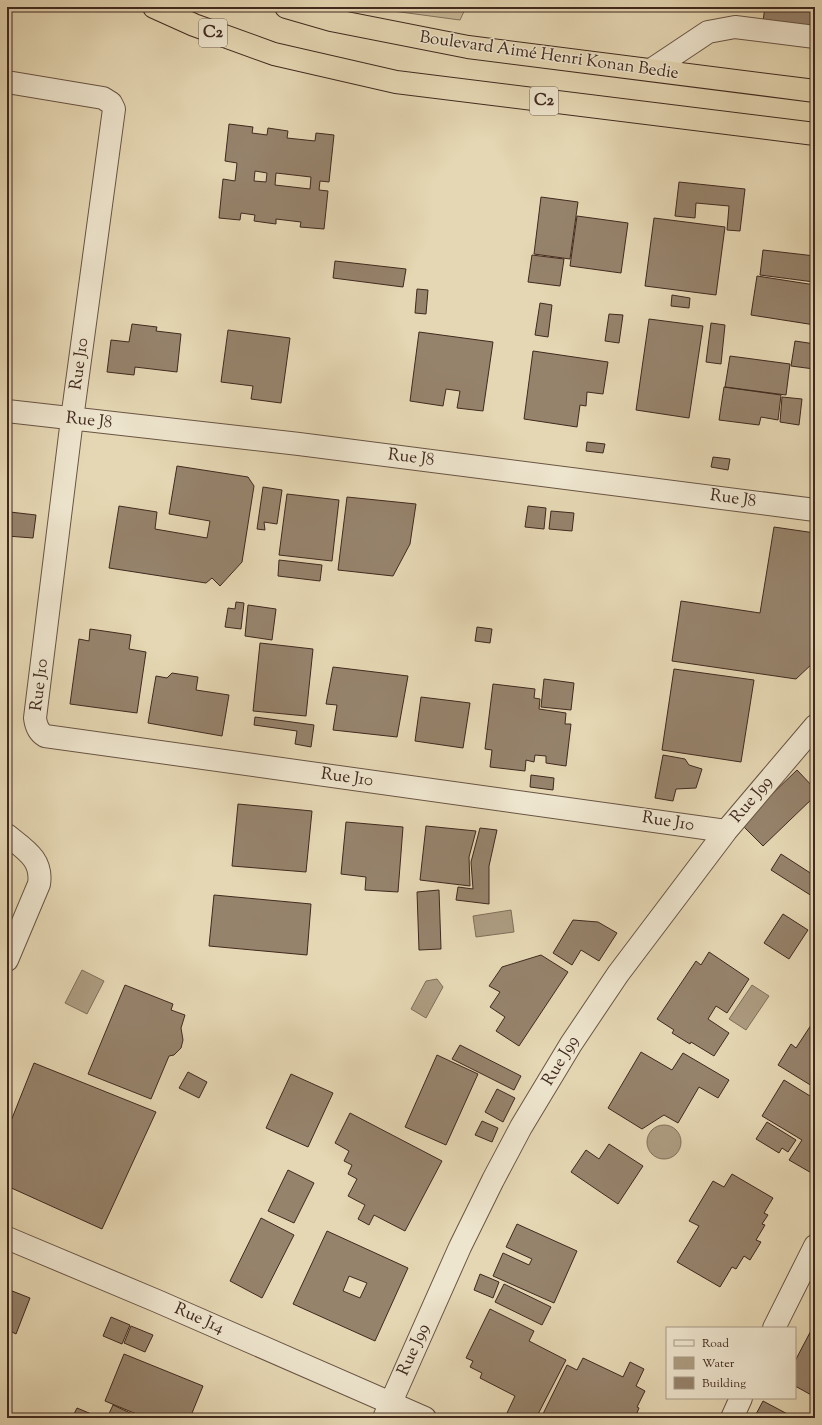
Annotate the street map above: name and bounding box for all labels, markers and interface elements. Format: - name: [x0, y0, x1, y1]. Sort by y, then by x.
- road number: C2: [199, 19, 227, 47]
- street label: Boulevard Aimé Henri Konan Bedie: [418, 26, 680, 86]
- road number: C2: [530, 87, 558, 115]
- street label: Rue J10: [64, 336, 96, 392]
- street label: Rue J8: [65, 407, 113, 435]
- street label: Rue J8: [386, 443, 436, 473]
- street label: Rue J8: [708, 484, 758, 514]
- street label: Rue J10: [25, 657, 55, 713]
- street label: Rue J10: [319, 762, 375, 794]
- street label: Rue J99: [725, 771, 779, 829]
- street label: Rue J10: [640, 806, 696, 838]
- street label: Rue J99: [537, 1031, 585, 1091]
- street label: Rue J14: [170, 1297, 228, 1341]
- street label: Rue J99: [392, 1320, 436, 1380]
- legend: [666, 1327, 796, 1399]
- text: Road: [702, 1335, 729, 1353]
- text: Water: [702, 1355, 735, 1373]
- text: Building: [702, 1375, 746, 1393]

